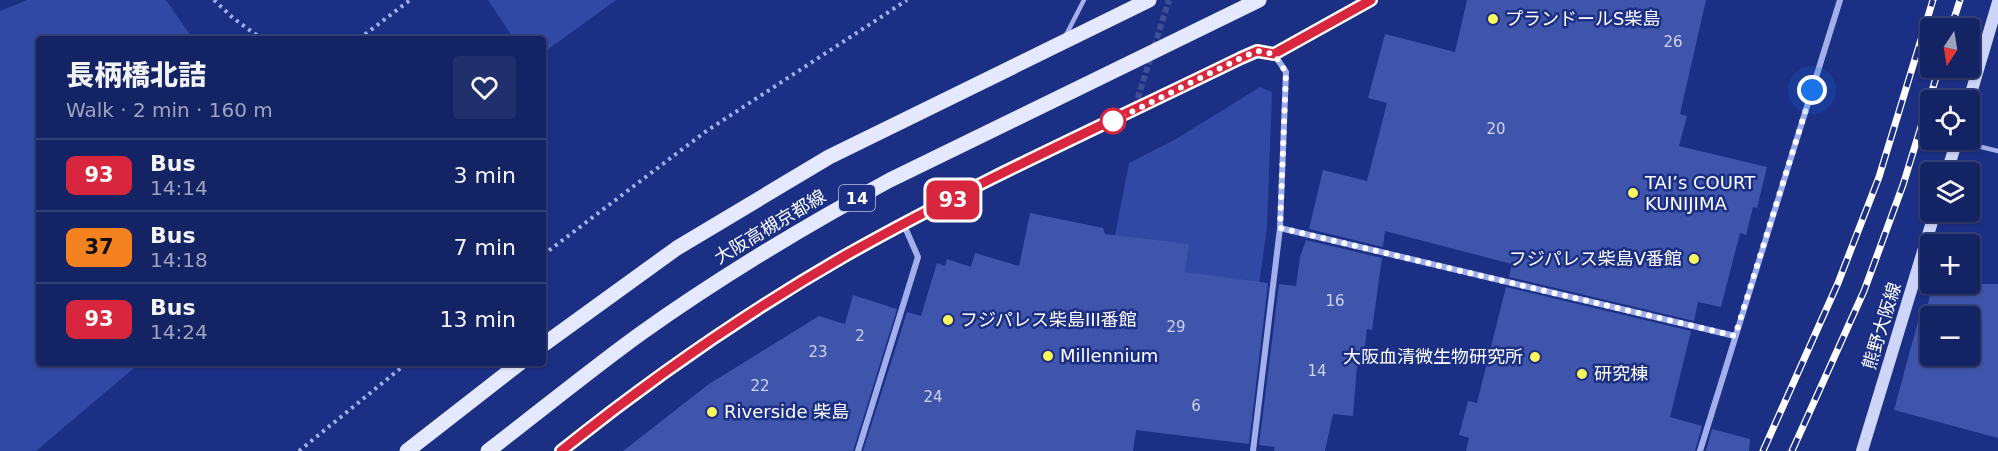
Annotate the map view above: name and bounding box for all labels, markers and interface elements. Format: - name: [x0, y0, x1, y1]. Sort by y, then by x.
- place label: プランドールS柴島: [1505, 8, 1660, 29]
- marker: プランドールS柴島: [1486, 12, 1500, 26]
- north arrow: [1920, 18, 1980, 78]
- map controls: [1920, 18, 1980, 366]
- house number: 26: [1663, 33, 1683, 51]
- button: heart: [453, 56, 516, 119]
- text: 長柄橋北詰: [66, 59, 206, 92]
- your location: [1797, 75, 1827, 105]
- button: locate: [1920, 90, 1980, 150]
- text: Walk · 2 min · 160 m: [66, 98, 273, 122]
- unlabelled marker: [1100, 108, 1126, 134]
- house number: 20: [1486, 120, 1506, 138]
- text: Bus: [150, 151, 196, 176]
- button: layers: [1920, 162, 1980, 222]
- text: 93: [84, 163, 114, 187]
- text: 3 min: [454, 163, 516, 188]
- place label: TAI’s COURT KUNIJIMA: [1644, 172, 1756, 214]
- text: 14:14: [150, 176, 208, 200]
- line badge: 93: [926, 180, 980, 220]
- street label: 大阪高槻京都線: [710, 185, 829, 268]
- road number: 14: [839, 185, 875, 211]
- marker: TAI’s COURT KUNIJIMA: [1626, 186, 1640, 200]
- text: 93: [938, 188, 968, 212]
- text: Bus: [150, 223, 196, 248]
- button: +: [1920, 234, 1980, 294]
- text: 37: [84, 235, 114, 259]
- text: 7 min: [454, 235, 516, 260]
- text: 14:18: [150, 248, 208, 272]
- place label: フジパレス柴島V番館: [1509, 248, 1682, 269]
- marker: フジパレス柴島V番館: [1687, 252, 1701, 266]
- street label: 熊野大阪線: [1858, 280, 1905, 372]
- house number: 16: [1325, 292, 1345, 310]
- text: Bus: [150, 295, 196, 320]
- button: −: [1920, 306, 1980, 366]
- text: 93: [84, 307, 114, 331]
- text: 13 min: [440, 307, 516, 332]
- place label: フジパレス柴島III番館: [960, 309, 1137, 330]
- marker: フジパレス柴島III番館: [941, 313, 955, 327]
- house number: 29: [1166, 318, 1186, 336]
- text: 14:24: [150, 320, 208, 344]
- house number: 2: [855, 327, 865, 345]
- house number: 23: [808, 343, 828, 361]
- place label: Millennium: [1060, 345, 1158, 366]
- place label: 大阪血清微生物研究所: [1343, 346, 1523, 367]
- marker: Millennium: [1041, 349, 1055, 363]
- marker: 大阪血清微生物研究所: [1528, 350, 1542, 364]
- house number: 14: [1307, 362, 1327, 380]
- place label: 研究棟: [1594, 363, 1648, 384]
- marker: 研究棟: [1575, 367, 1589, 381]
- house number: 22: [750, 377, 770, 395]
- house number: 24: [923, 388, 943, 406]
- house number: 6: [1191, 397, 1201, 415]
- place label: Riverside 柴島: [724, 401, 849, 422]
- marker: Riverside 柴島: [705, 405, 719, 419]

